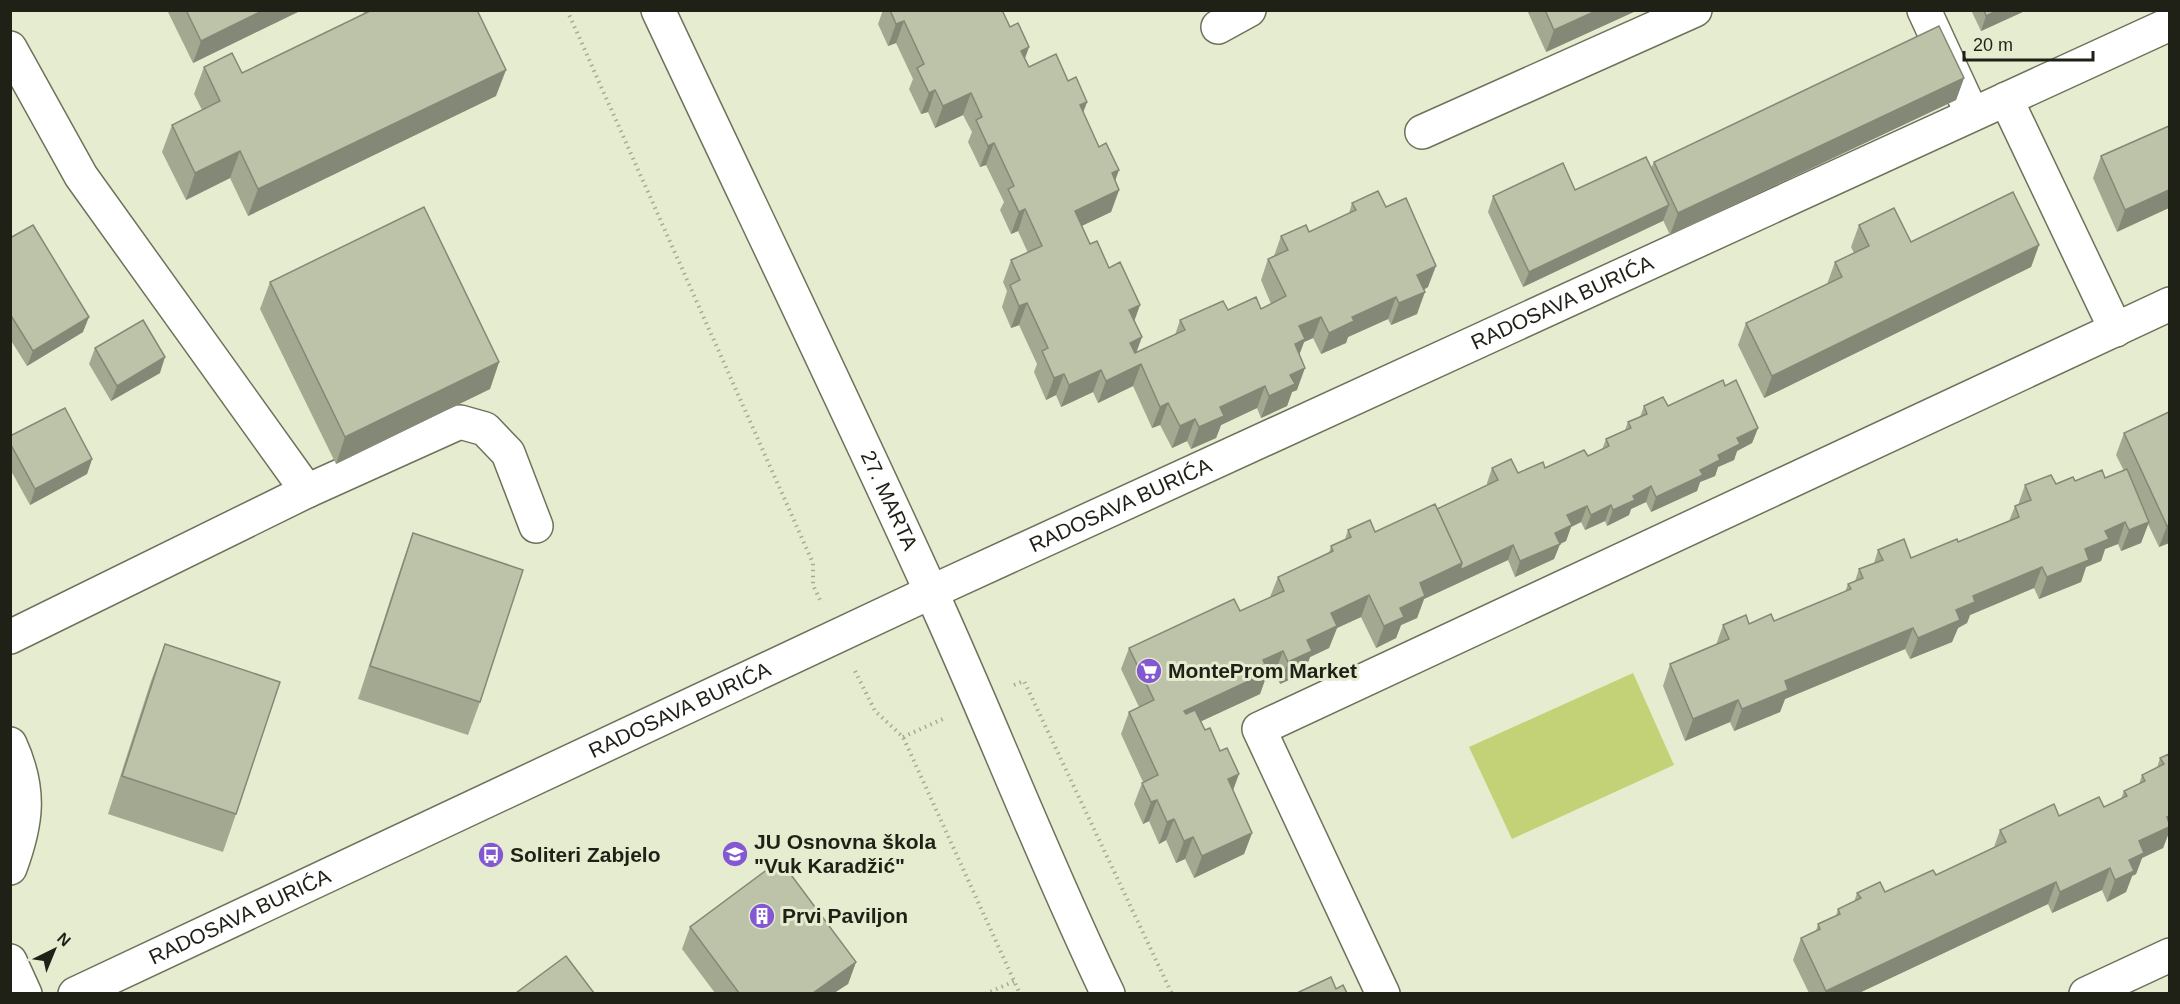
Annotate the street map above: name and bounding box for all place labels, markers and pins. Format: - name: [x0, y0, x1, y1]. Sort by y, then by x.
- supermarket icon: MonteProm Market: [1134, 656, 1164, 686]
- place label: MonteProm Market: [1168, 659, 1357, 682]
- place label: JU Osnovna škola "Vuk Karadžić": [754, 830, 936, 877]
- school or university icon: JU Osnovna škola "Vuk Karadžić": [720, 839, 750, 869]
- bus stop icon: Soliteri Zabjelo: [476, 840, 506, 870]
- place label: Soliteri Zabjelo: [510, 843, 661, 866]
- building icon: Prvi Paviljon: [747, 901, 777, 931]
- place label: Prvi Paviljon: [782, 904, 908, 927]

